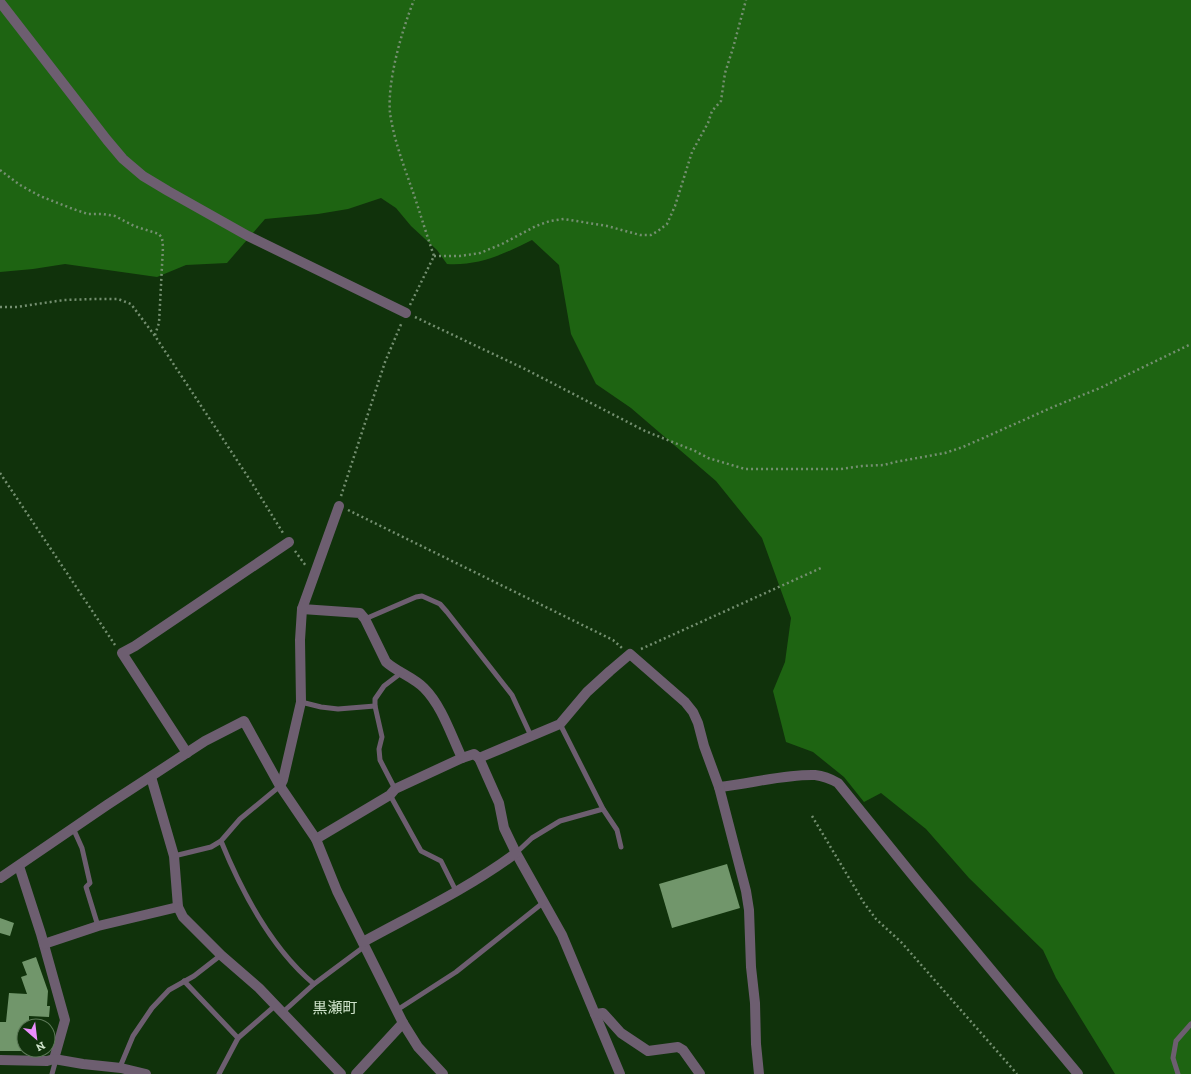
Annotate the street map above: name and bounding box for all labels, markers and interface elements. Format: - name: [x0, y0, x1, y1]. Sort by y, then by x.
- district label: 黒瀬町: [312, 999, 358, 1017]
- north arrow: [16, 1018, 56, 1058]
- text: N: [33, 1039, 47, 1054]

